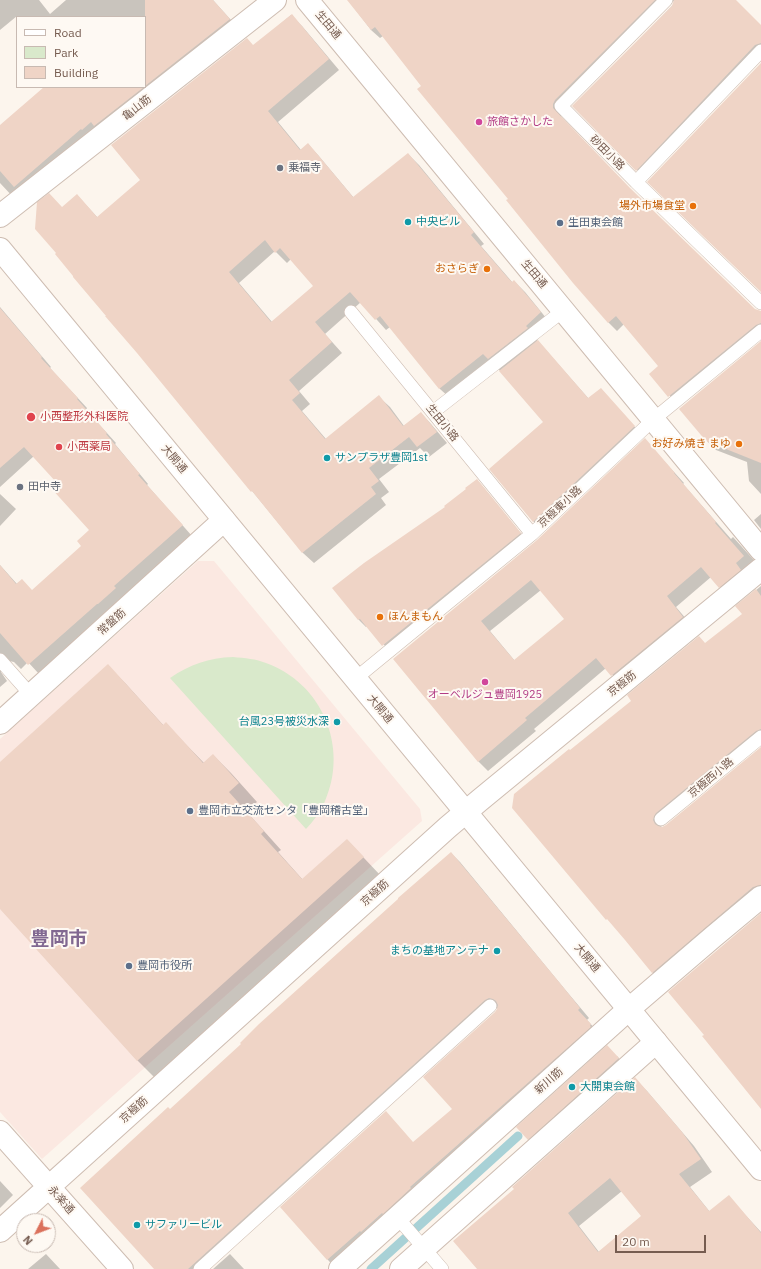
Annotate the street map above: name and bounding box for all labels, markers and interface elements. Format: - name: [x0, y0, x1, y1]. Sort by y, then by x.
- street label: 生田通: [312, 8, 344, 42]
- legend: [16, 16, 146, 88]
- text: Road: [54, 25, 82, 40]
- text: Park: [54, 45, 78, 60]
- text: Building: [54, 65, 98, 80]
- street label: 亀山筋: [120, 93, 154, 123]
- place label: 旅館さかした: [487, 115, 553, 129]
- marker: 旅館さかした: [474, 117, 484, 127]
- street label: 砂田小路: [587, 133, 627, 173]
- place label: 乗福寺: [288, 161, 321, 175]
- marker: 乗福寺: [275, 163, 285, 173]
- place label: 場外市場食堂: [619, 199, 685, 213]
- marker: 場外市場食堂: [688, 201, 698, 211]
- place label: 中央ビル: [416, 215, 460, 229]
- place label: 生田東会館: [568, 216, 623, 230]
- marker: 中央ビル: [403, 217, 413, 227]
- marker: 生田東会館: [555, 218, 565, 228]
- street label: 生田通: [518, 257, 550, 291]
- place label: おさらぎ: [435, 262, 479, 276]
- marker: おさらぎ: [482, 264, 492, 274]
- street label: 生田小路: [423, 402, 461, 444]
- place label: 小西整形外科医院: [40, 410, 128, 424]
- marker: 小西整形外科医院: [25, 411, 37, 423]
- place label: お好み焼き まゆ: [651, 437, 731, 451]
- marker: お好み焼き まゆ: [734, 439, 744, 449]
- place label: 小西薬局: [67, 440, 111, 454]
- marker: 小西薬局: [54, 442, 64, 452]
- street label: 大開通: [158, 442, 190, 476]
- place label: サンプラザ豊岡1st: [335, 451, 428, 465]
- marker: サンプラザ豊岡1st: [322, 453, 332, 463]
- place label: 田中寺: [28, 480, 61, 494]
- marker: 田中寺: [15, 482, 25, 492]
- street label: 京極東小路: [535, 483, 585, 531]
- street label: 常盤筋: [95, 606, 129, 638]
- place label: ほんまもん: [388, 610, 443, 624]
- marker: ほんまもん: [375, 612, 385, 622]
- street label: 京極筋: [605, 668, 639, 700]
- marker: オーベルジュ豊岡1925: [480, 677, 490, 687]
- place label: オーベルジュ豊岡1925: [428, 688, 542, 702]
- street label: 大開通: [364, 692, 396, 726]
- place label: 台風23号被災水深: [239, 715, 329, 729]
- marker: 台風23号被災水深: [332, 717, 342, 727]
- street label: 京極西小路: [686, 755, 736, 801]
- place label: 豊岡市立交流センタ「豊岡稽古堂」: [198, 804, 374, 818]
- marker: 豊岡市立交流センタ「豊岡稽古堂」: [185, 806, 195, 816]
- street label: 京極筋: [358, 877, 392, 909]
- district label: 豊岡市: [31, 929, 87, 951]
- street label: 大開通: [571, 941, 603, 975]
- place label: まちの基地アンテナ: [390, 944, 489, 958]
- marker: まちの基地アンテナ: [492, 946, 502, 956]
- place label: 豊岡市役所: [137, 959, 192, 973]
- marker: 豊岡市役所: [124, 961, 134, 971]
- street label: 新川筋: [532, 1065, 566, 1097]
- place label: 大開東会館: [580, 1080, 635, 1094]
- marker: 大開東会館: [567, 1082, 577, 1092]
- street label: 京極筋: [117, 1094, 151, 1126]
- street label: 永楽通: [45, 1183, 77, 1217]
- north arrow: [16, 1213, 56, 1253]
- place label: サファリービル: [145, 1218, 222, 1232]
- marker: サファリービル: [132, 1220, 142, 1230]
- scale bar: [617, 1227, 708, 1253]
- text: N: [20, 1233, 36, 1248]
- text: 20 m: [622, 1234, 650, 1249]

